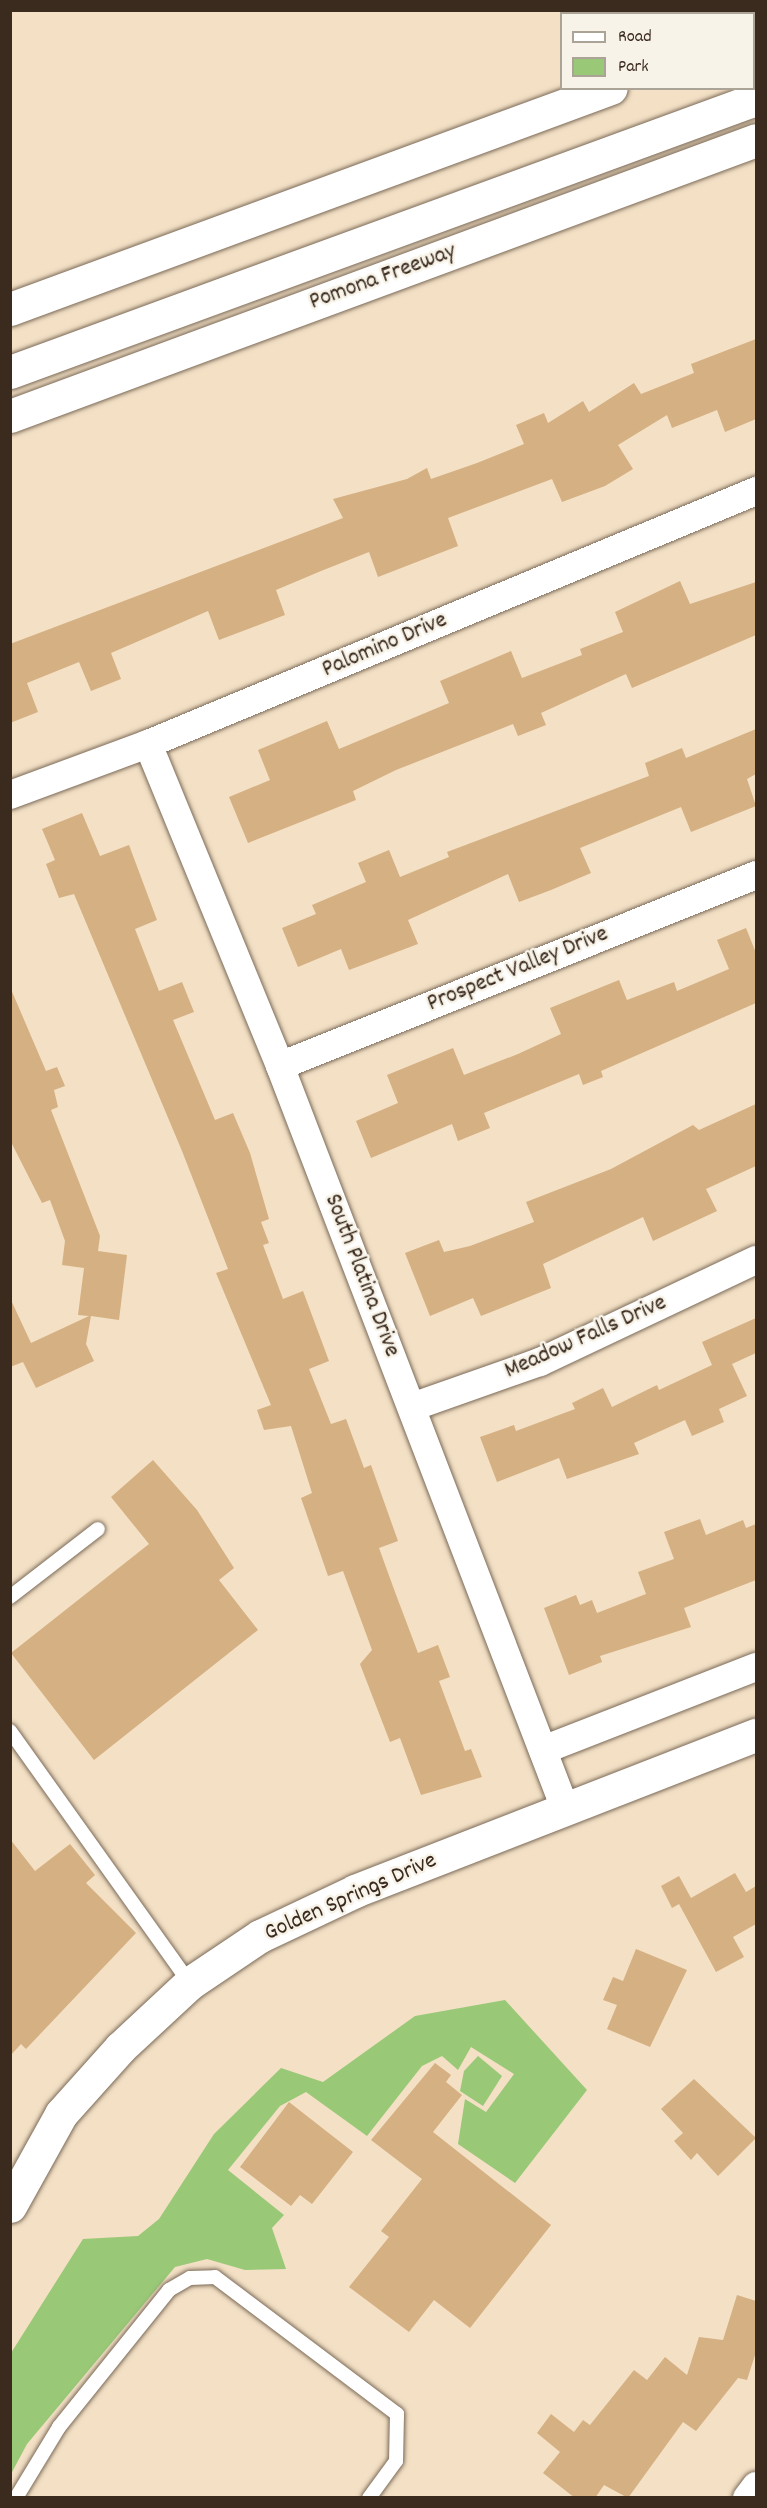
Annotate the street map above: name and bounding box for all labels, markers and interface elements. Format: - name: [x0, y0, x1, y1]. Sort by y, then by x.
- legend: [560, 12, 755, 90]
- text: Road: [618, 25, 652, 50]
- text: Park: [618, 55, 649, 80]
- street label: Pomona Freeway: [306, 238, 460, 318]
- street label: Palomino Drive: [318, 607, 452, 685]
- street label: Prospect Valley Drive: [423, 921, 613, 1019]
- street label: South Platina Drive: [317, 1190, 405, 1362]
- street label: Meadow Falls Drive: [501, 1289, 671, 1387]
- street label: Golden Springs Drive: [261, 1847, 441, 1949]

